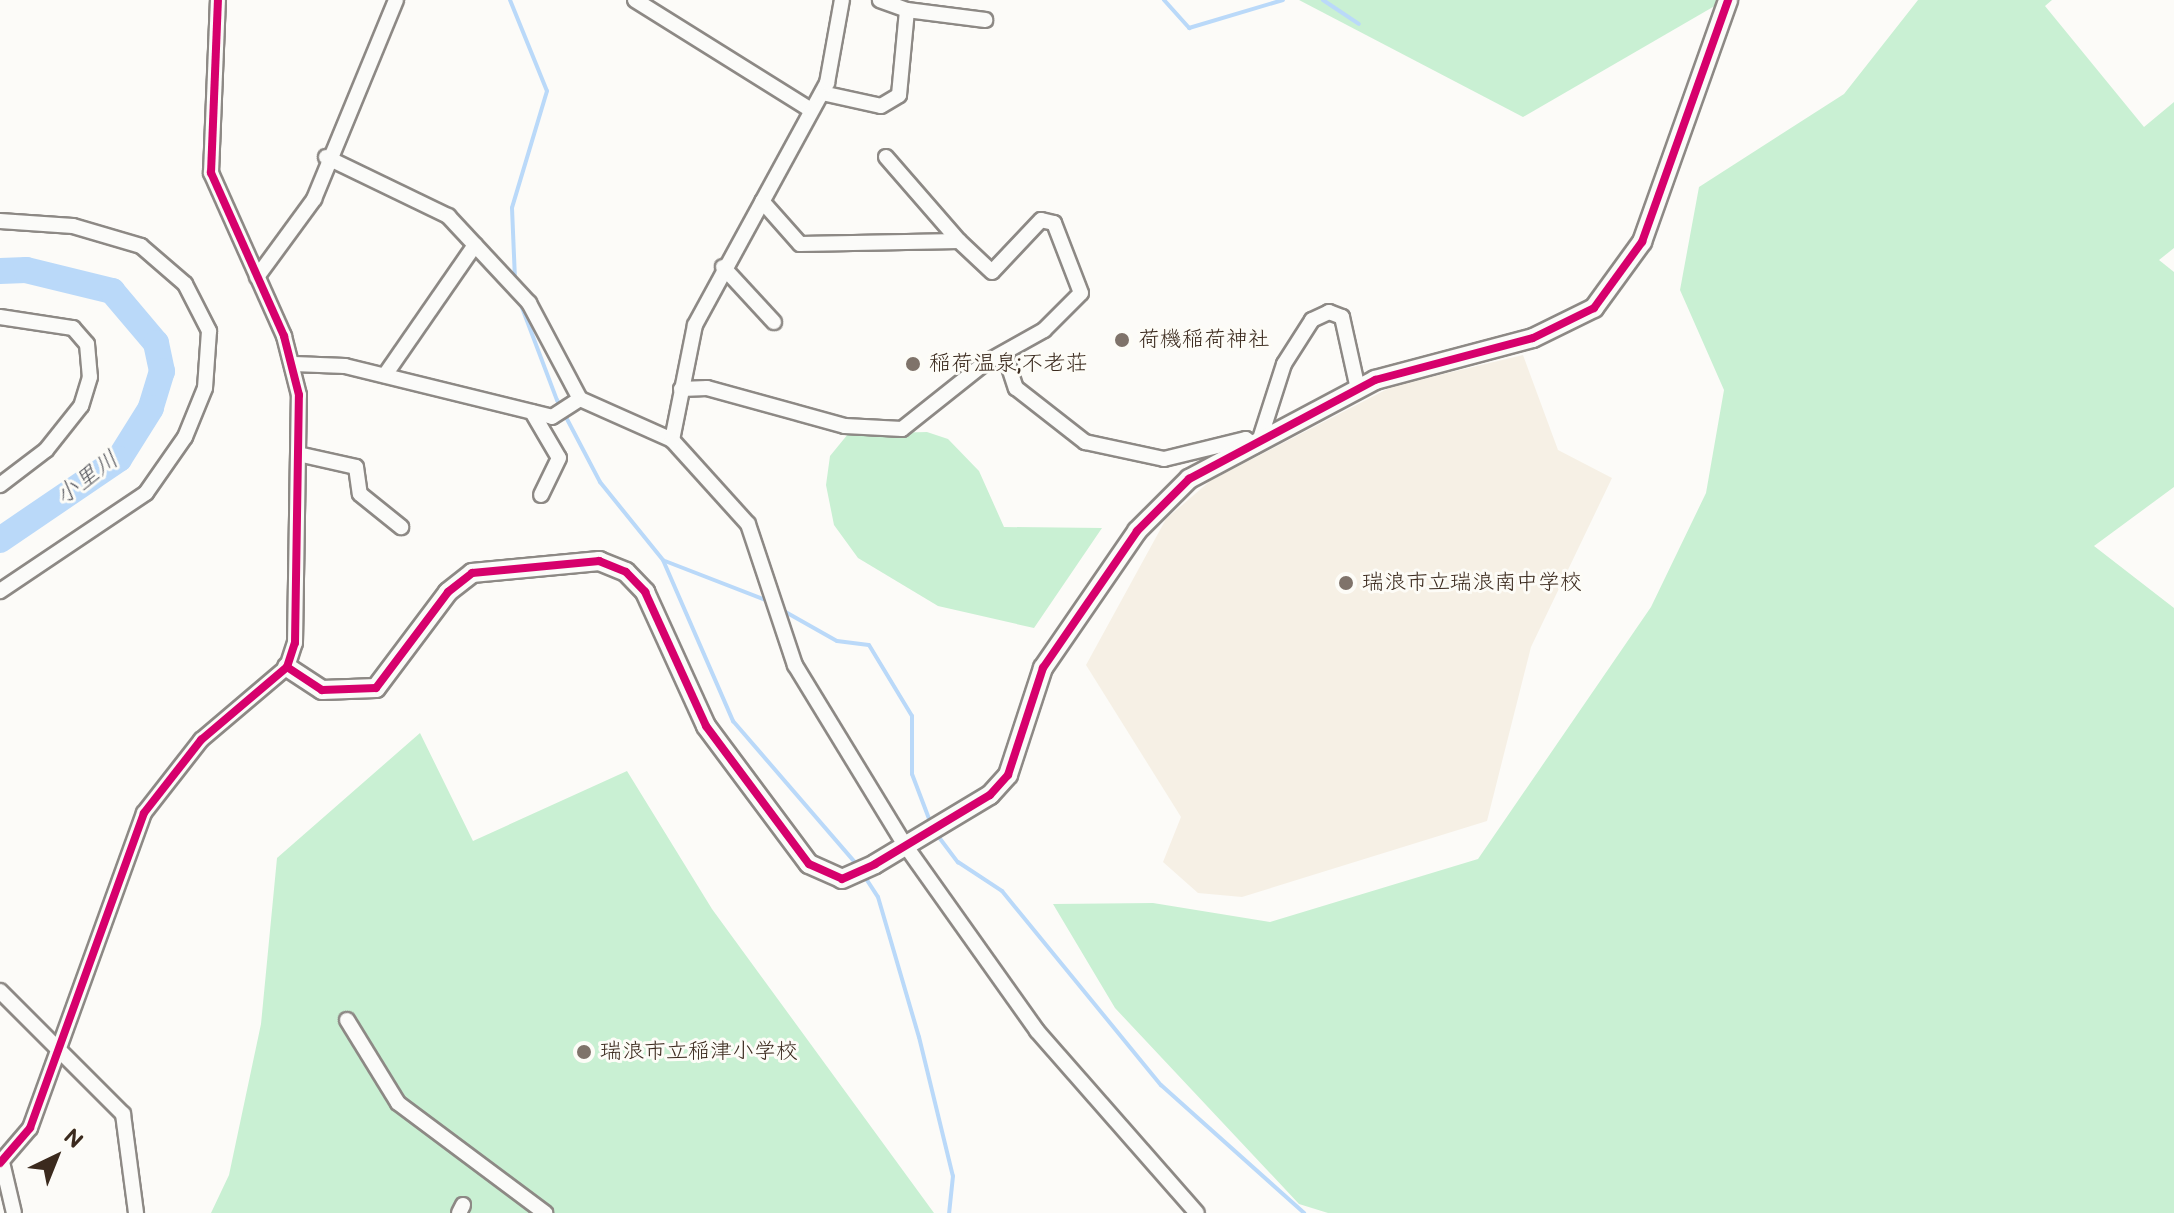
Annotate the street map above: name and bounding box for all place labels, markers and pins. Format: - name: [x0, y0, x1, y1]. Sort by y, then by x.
- place label: 荷機稲荷神社: [1138, 327, 1270, 353]
- marker: 荷機稲荷神社: [1113, 331, 1131, 349]
- place label: 稲荷温泉;不老荘: [929, 351, 1088, 377]
- marker: 稲荷温泉;不老荘: [904, 355, 922, 373]
- place label: 瑞浪市立瑞浪南中学校: [1362, 570, 1582, 596]
- marker: 瑞浪市立瑞浪南中学校: [1337, 574, 1355, 592]
- place label: 瑞浪市立稲津小学校: [600, 1039, 798, 1065]
- marker: 瑞浪市立稲津小学校: [575, 1043, 593, 1061]

